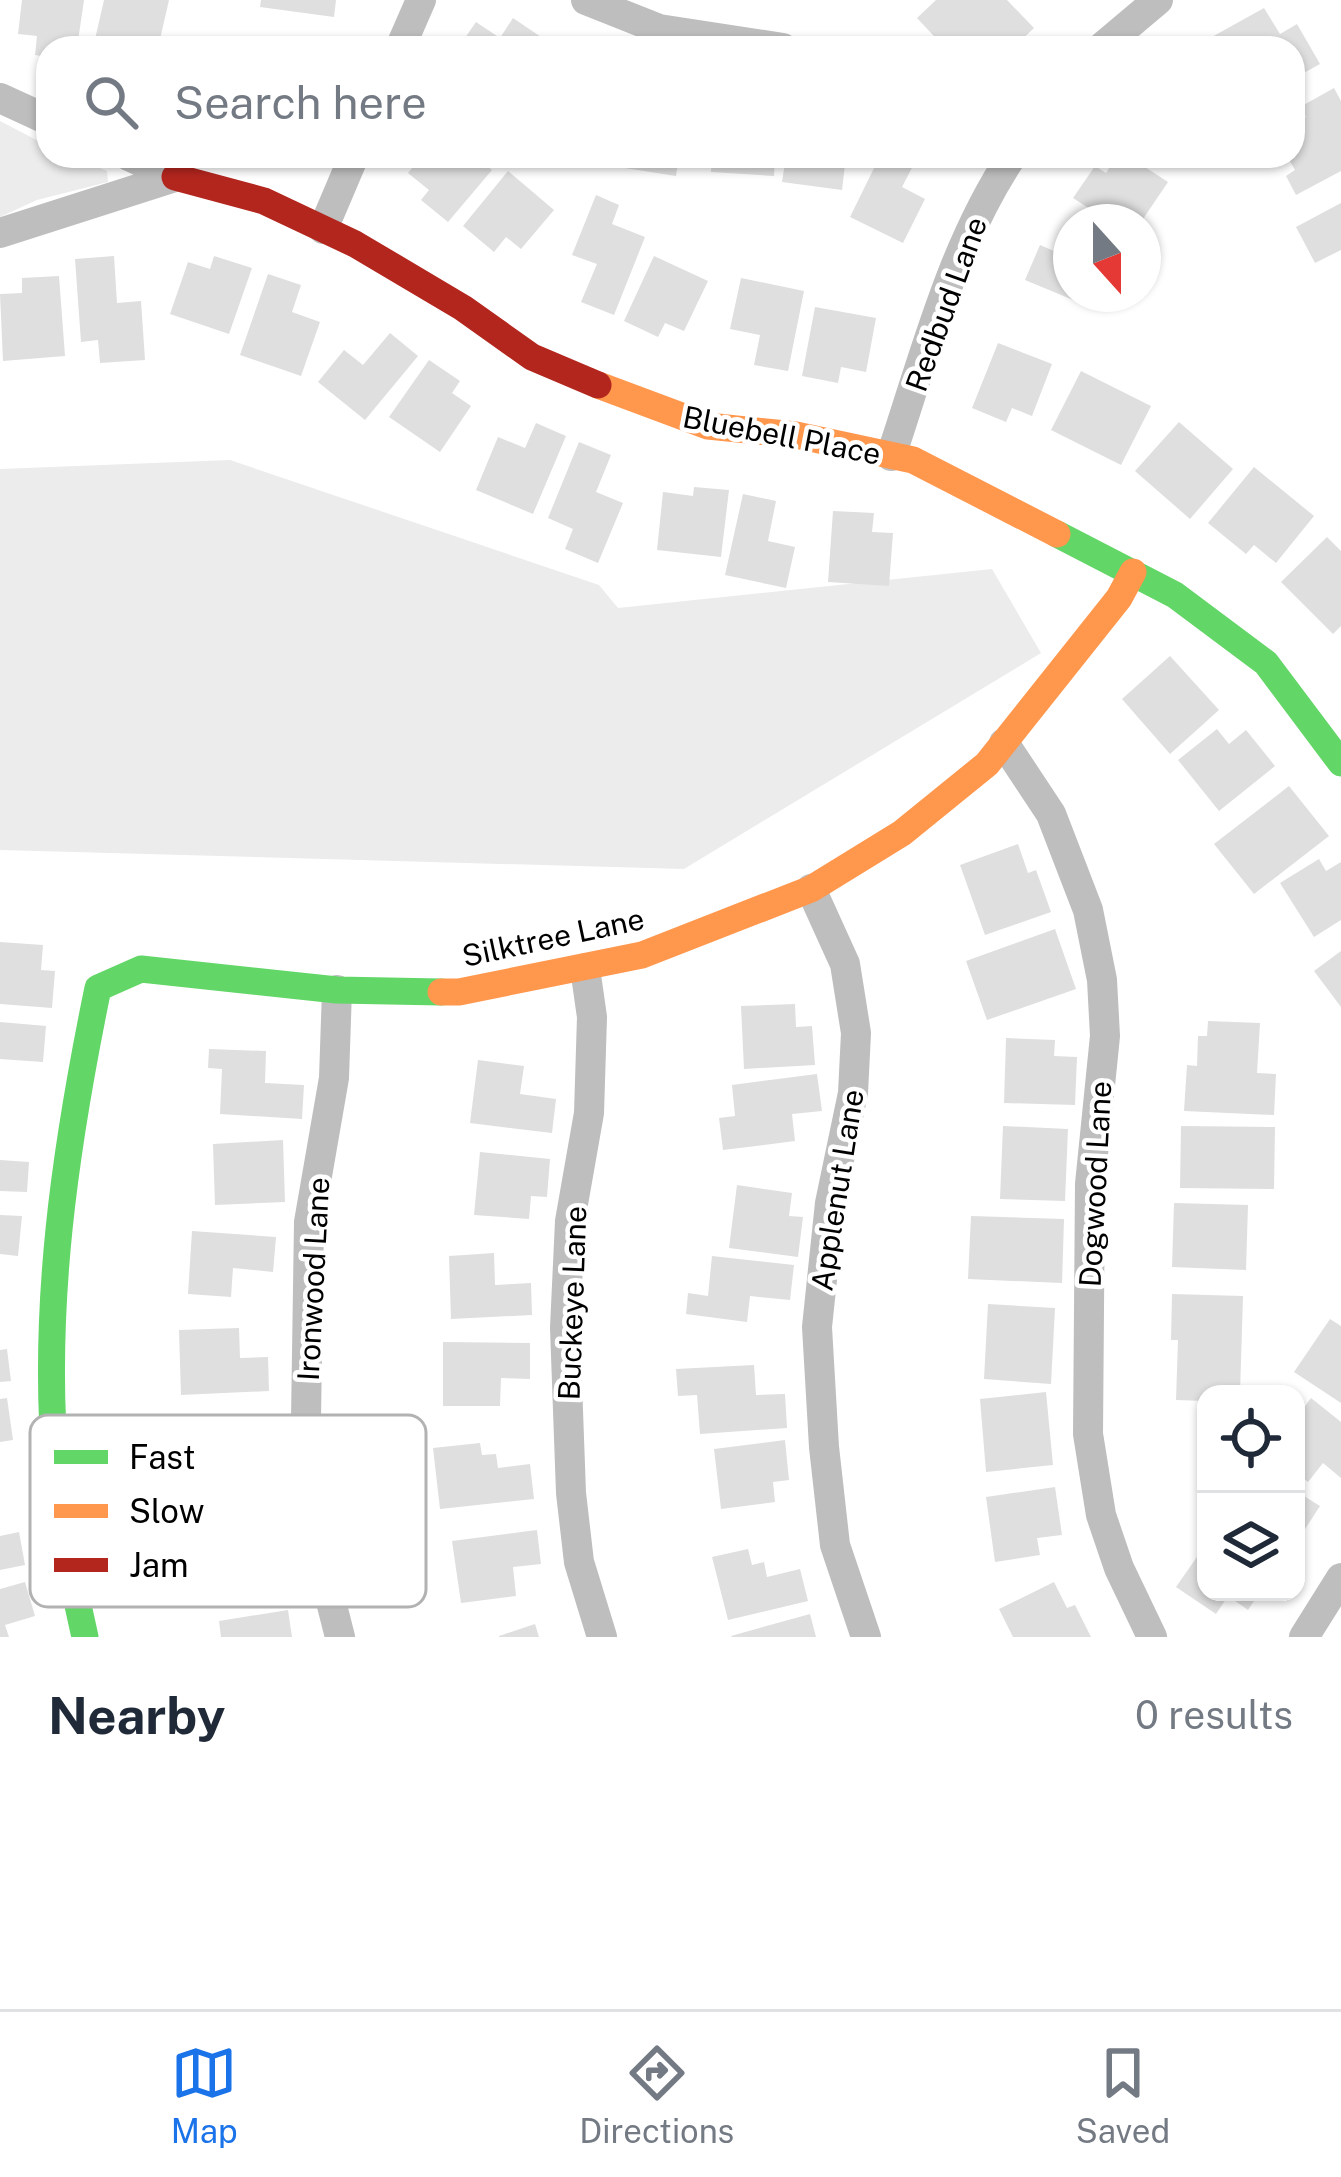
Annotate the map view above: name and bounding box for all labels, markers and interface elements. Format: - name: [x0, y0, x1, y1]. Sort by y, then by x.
- search box: [36, 36, 1305, 168]
- icon: search: [78, 69, 144, 135]
- text: Search here: [174, 76, 427, 129]
- north arrow: [1053, 204, 1161, 312]
- street label: Redbud Lane: [898, 212, 994, 396]
- street label: Bluebell Place: [680, 398, 884, 472]
- street label: Silktree Lane: [459, 900, 647, 974]
- street label: Dogwood Lane: [1072, 1080, 1118, 1288]
- street label: Applenut Lane: [803, 1087, 871, 1293]
- street label: Ironwood Lane: [290, 1176, 336, 1382]
- street label: Buckeye Lane: [551, 1205, 593, 1401]
- map controls: [1197, 1385, 1305, 1601]
- button: locate: [1197, 1385, 1305, 1493]
- legend: [30, 1415, 426, 1607]
- text: Fast: [129, 1438, 196, 1476]
- text: Slow: [129, 1492, 204, 1530]
- button: layers: [1197, 1493, 1305, 1601]
- text: Jam: [129, 1546, 189, 1584]
- text: Nearby: [48, 1686, 225, 1745]
- text: 0 results: [1135, 1692, 1293, 1738]
- tab: Map: [171, 2040, 238, 2150]
- tab: Directions: [579, 2040, 734, 2150]
- tab: Saved: [1076, 2040, 1170, 2150]

